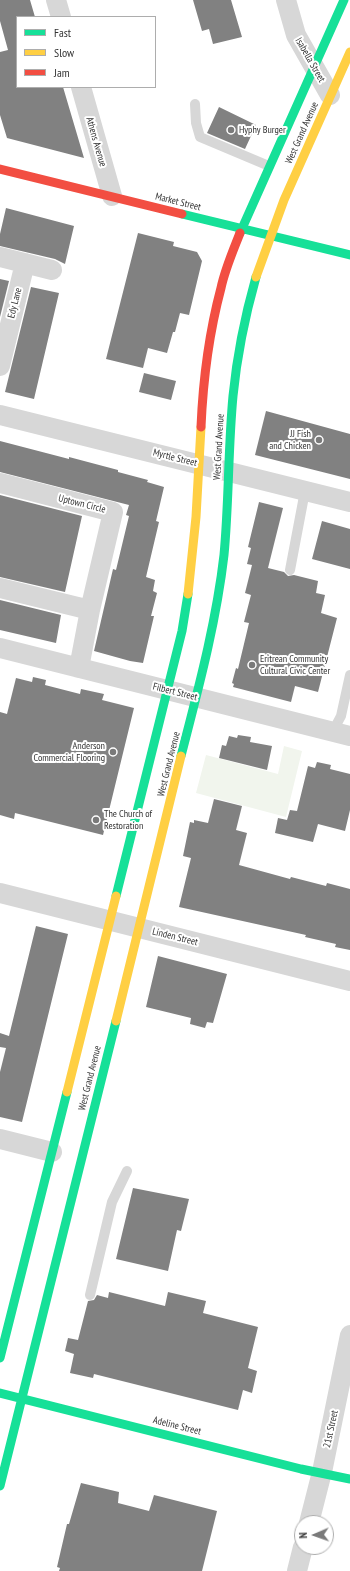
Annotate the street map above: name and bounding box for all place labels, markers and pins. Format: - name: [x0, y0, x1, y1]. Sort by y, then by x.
- place label: Hyphy Burger: [239, 124, 286, 136]
- marker: Hyphy Burger: [226, 125, 236, 135]
- place label: JJ Fish and Chicken: [269, 428, 311, 452]
- marker: JJ Fish and Chicken: [314, 435, 324, 445]
- place label: Eritrean Community Cultural Civic Center: [260, 653, 330, 676]
- marker: Eritrean Community Cultural Civic Center: [247, 660, 257, 670]
- place label: Anderson Commercial Flooring: [34, 740, 105, 764]
- marker: Anderson Commercial Flooring: [108, 747, 118, 757]
- place label: The Church of Restoration: [104, 808, 152, 832]
- marker: The Church of Restoration: [91, 815, 101, 825]

